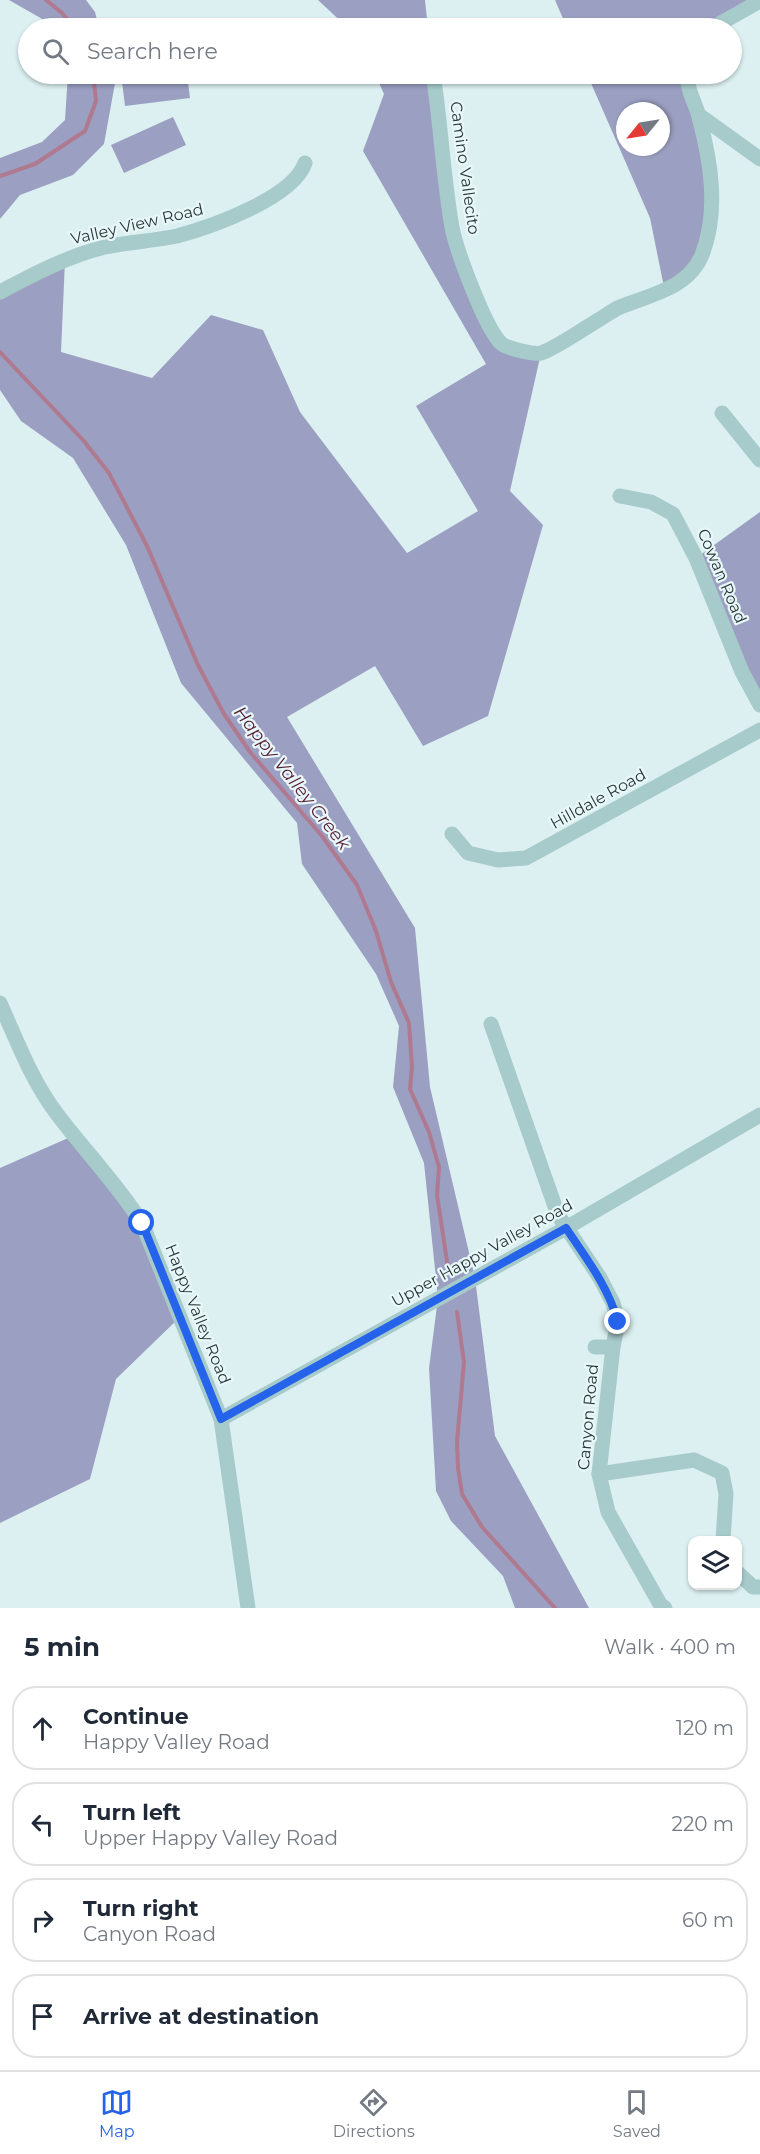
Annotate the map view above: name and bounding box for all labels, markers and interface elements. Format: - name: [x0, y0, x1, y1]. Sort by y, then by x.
- search box: [18, 18, 742, 84]
- icon: search: [39, 35, 72, 68]
- text: Search here: [87, 38, 218, 65]
- street label: Camino Vallecito: [446, 100, 484, 236]
- north arrow: [616, 102, 670, 156]
- street label: Valley View Road: [69, 199, 205, 249]
- street label: Cowan Road: [694, 526, 750, 626]
- water label: Happy Valley Creek: [229, 702, 356, 855]
- street label: Hilldale Road: [547, 765, 649, 833]
- street label: Upper Happy Valley Road: [388, 1195, 576, 1311]
- route start: [128, 1209, 154, 1235]
- street label: Happy Valley Road: [161, 1241, 235, 1387]
- route end: [604, 1308, 630, 1334]
- street label: Canyon Road: [574, 1363, 602, 1471]
- map controls: [688, 1536, 742, 1590]
- button: layers: [688, 1536, 742, 1590]
- text: 5 min: [24, 1631, 100, 1663]
- text: Walk · 400 m: [604, 1635, 736, 1659]
- text: Continue: [83, 1703, 189, 1730]
- icon: ahead: [26, 1712, 59, 1745]
- text: 120 m: [676, 1716, 734, 1740]
- text: Happy Valley Road: [83, 1730, 270, 1754]
- text: Turn left: [83, 1799, 181, 1826]
- icon: left: [26, 1808, 59, 1841]
- text: 220 m: [672, 1812, 734, 1836]
- text: Upper Happy Valley Road: [83, 1826, 338, 1850]
- text: Turn right: [83, 1895, 198, 1922]
- icon: right: [26, 1904, 59, 1937]
- text: 60 m: [682, 1908, 734, 1932]
- text: Canyon Road: [83, 1922, 216, 1946]
- icon: arrive: [26, 2000, 59, 2033]
- text: Arrive at destination: [83, 2003, 319, 2030]
- tab: Map: [99, 2086, 135, 2141]
- tab: Directions: [333, 2086, 415, 2141]
- tab: Saved: [613, 2086, 661, 2141]

